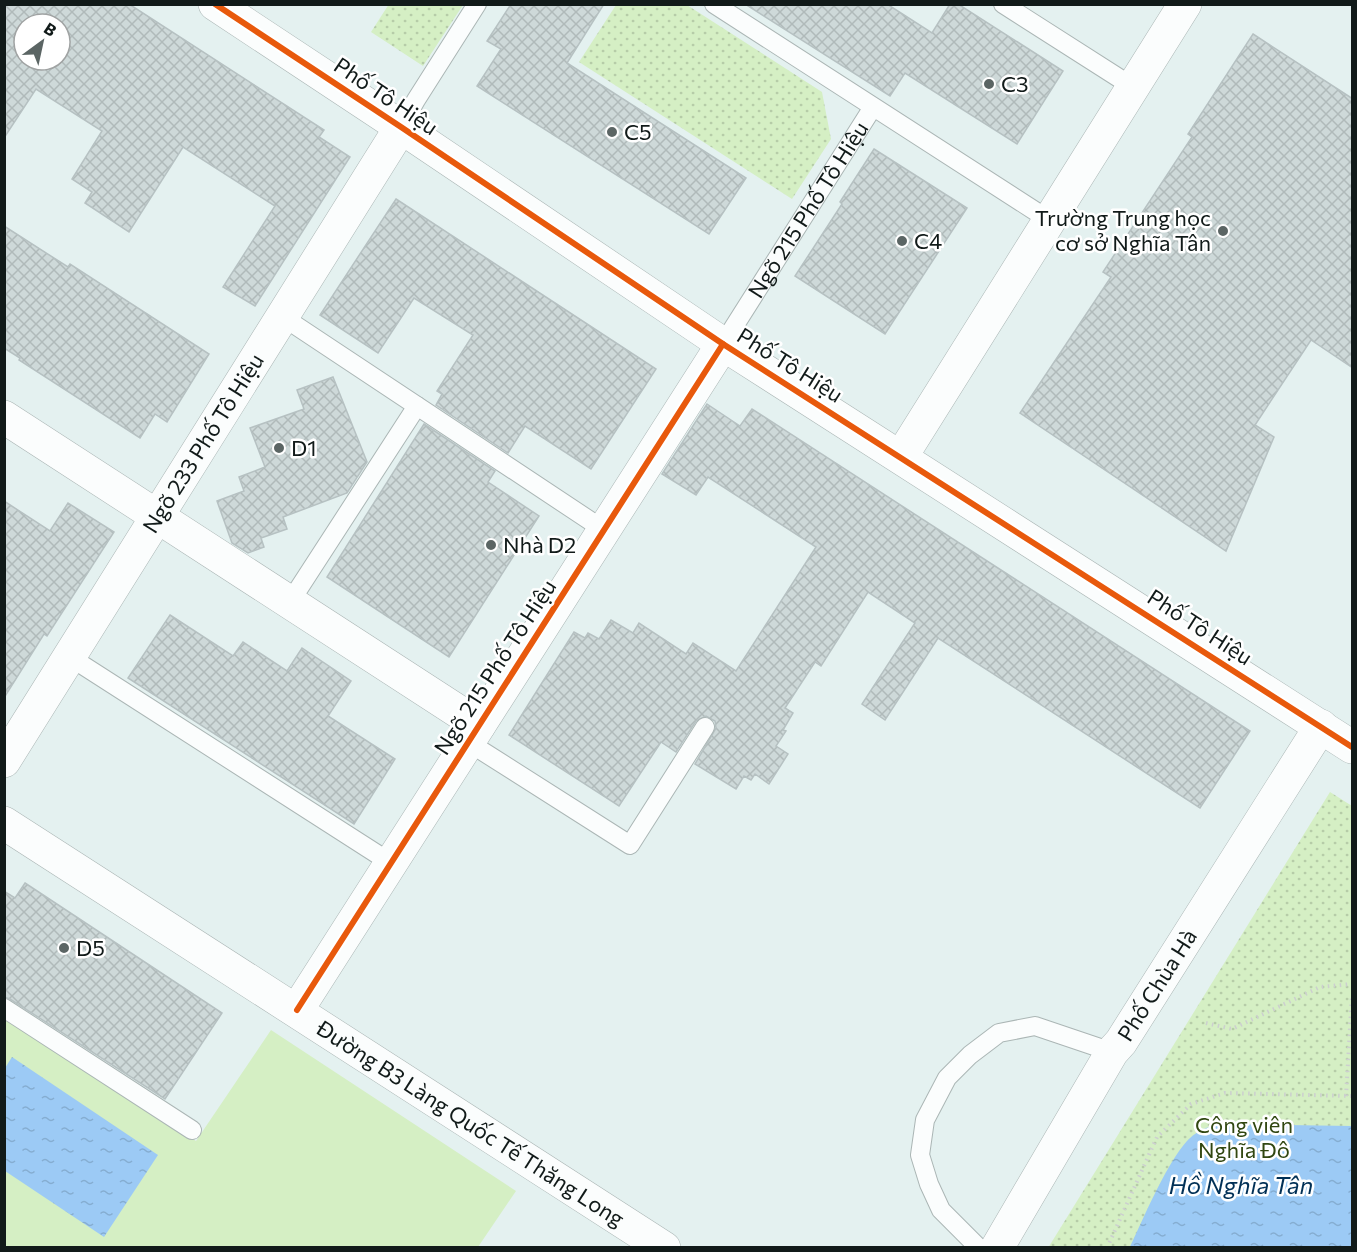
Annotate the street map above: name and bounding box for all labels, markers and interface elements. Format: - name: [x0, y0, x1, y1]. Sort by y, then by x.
- north arrow: [12, 12, 72, 72]
- text: B: [41, 18, 60, 40]
- street label: Phố Tô Hiệu: [329, 51, 443, 140]
- place label: C3: [1001, 70, 1029, 97]
- marker: C3: [982, 77, 996, 91]
- street label: Ngõ 215 Phố Tô Hiệu: [742, 116, 874, 303]
- place label: C5: [624, 118, 652, 145]
- marker: C5: [605, 125, 619, 139]
- place label: Trường Trung học cơ sở Nghĩa Tân: [1035, 204, 1211, 256]
- marker: Trường Trung học cơ sở Nghĩa Tân: [1216, 224, 1230, 238]
- place label: C4: [914, 227, 942, 254]
- marker: C4: [895, 234, 909, 248]
- street label: Phố Tô Hiệu: [732, 321, 848, 408]
- street label: Ngõ 233 Phố Tô Hiệu: [136, 348, 269, 538]
- place label: D1: [291, 434, 317, 461]
- marker: D1: [272, 441, 286, 455]
- place label: Nhà D2: [503, 531, 576, 558]
- marker: Nhà D2: [484, 538, 498, 552]
- street label: Ngõ 215 Phố Tô Hiệu: [428, 574, 561, 759]
- street label: Phố Tô Hiệu: [1143, 583, 1258, 670]
- street label: Phố Chùa Hà: [1111, 924, 1202, 1046]
- place label: D5: [76, 934, 105, 961]
- marker: D5: [57, 941, 71, 955]
- street label: Đường B3 Làng Quốc Tế Thăng Long: [311, 1014, 630, 1232]
- park label: Công viên Nghĩa Đô: [1195, 1111, 1293, 1163]
- water label: Hồ Nghĩa Tân: [1169, 1170, 1313, 1199]

